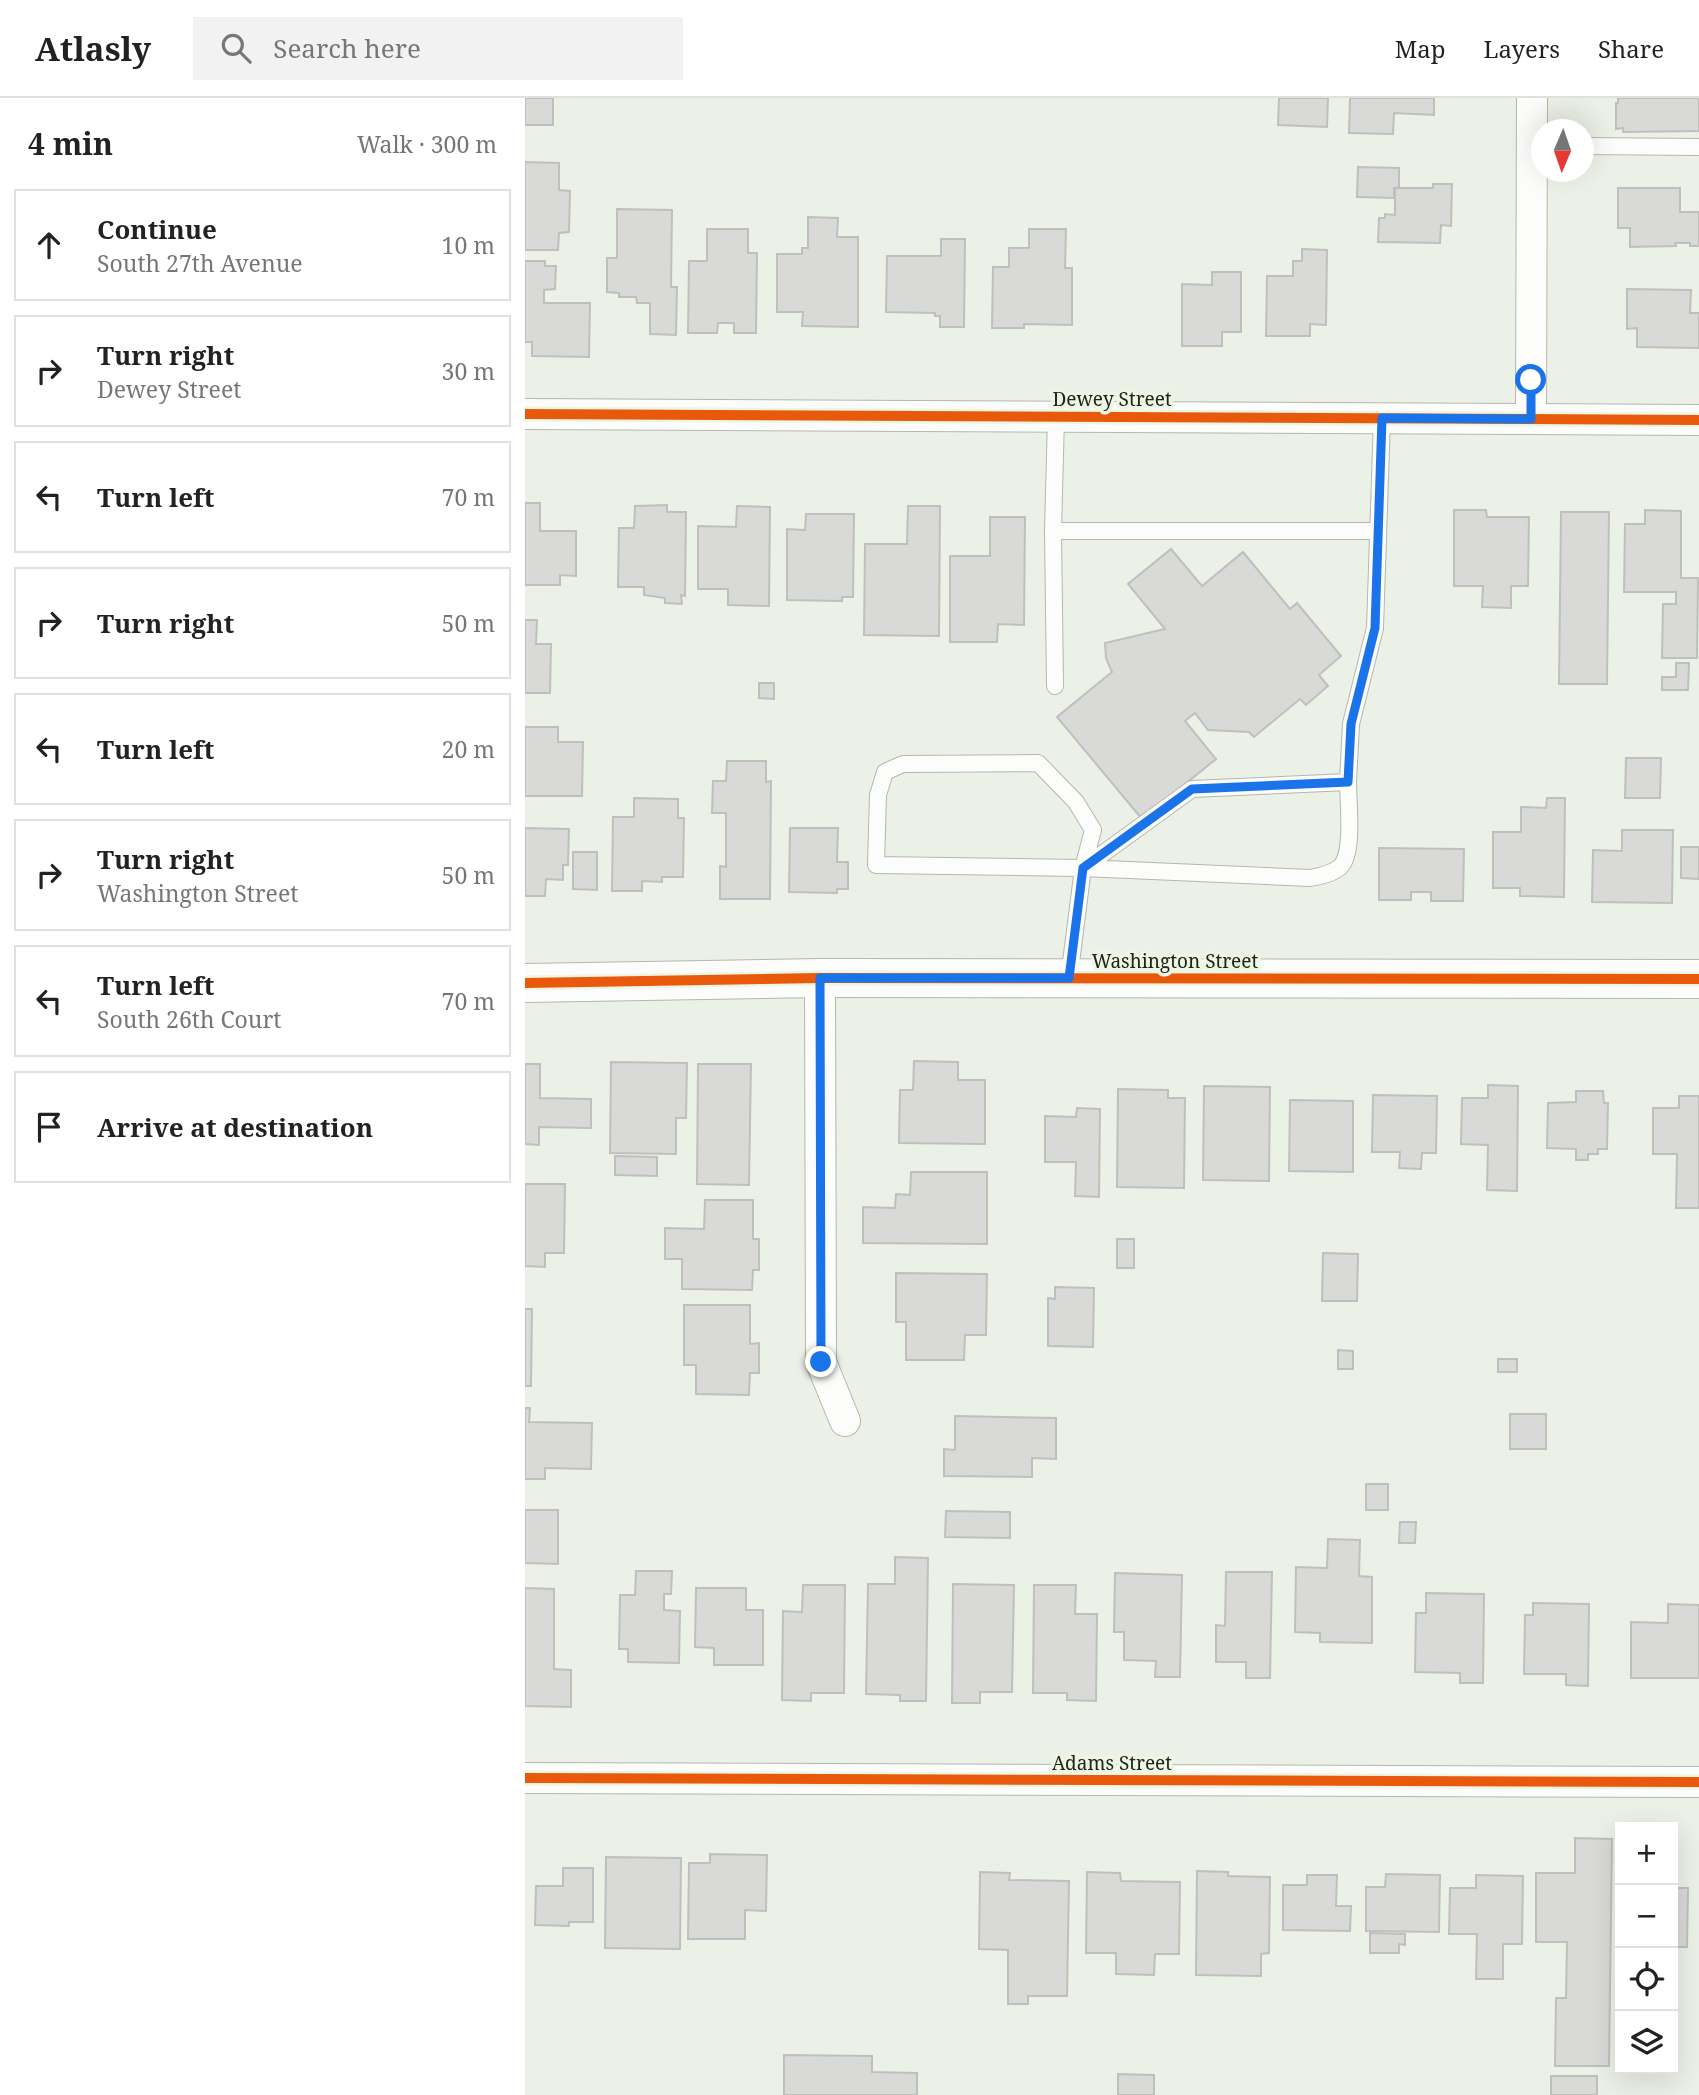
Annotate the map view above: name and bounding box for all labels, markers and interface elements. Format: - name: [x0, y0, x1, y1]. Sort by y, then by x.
- search box: [193, 17, 683, 80]
- text: Atlasly: [35, 26, 151, 71]
- icon: search: [217, 29, 255, 67]
- text: Search here: [273, 30, 421, 66]
- text: Map: [1395, 32, 1446, 65]
- text: Layers: [1484, 32, 1560, 65]
- text: Share: [1598, 32, 1664, 65]
- north arrow: [1531, 119, 1594, 182]
- text: 4 min: [28, 123, 113, 164]
- text: Walk · 300 m: [357, 128, 497, 160]
- text: Continue: [97, 211, 217, 247]
- icon: ahead: [30, 226, 68, 264]
- text: 10 m: [442, 229, 495, 261]
- text: South 27th Avenue: [97, 247, 303, 279]
- text: Turn right: [97, 337, 234, 373]
- icon: right: [30, 352, 68, 390]
- text: 30 m: [442, 355, 495, 387]
- route start: [1515, 364, 1546, 395]
- text: Dewey Street: [97, 373, 241, 405]
- street label: Dewey Street: [1052, 386, 1172, 412]
- icon: left: [30, 478, 68, 516]
- text: Turn left: [97, 479, 214, 515]
- text: 70 m: [442, 481, 495, 513]
- icon: right: [30, 604, 68, 642]
- text: Turn right: [97, 605, 234, 641]
- text: 50 m: [442, 607, 495, 639]
- icon: left: [30, 730, 68, 768]
- text: Turn left: [97, 731, 214, 767]
- text: 20 m: [442, 733, 495, 765]
- text: Turn right: [97, 841, 234, 877]
- icon: right: [30, 856, 68, 894]
- text: 50 m: [442, 859, 495, 891]
- text: Washington Street: [97, 877, 298, 909]
- street label: Washington Street: [1092, 948, 1258, 974]
- text: Turn left: [97, 967, 214, 1003]
- icon: left: [30, 982, 68, 1020]
- text: 70 m: [442, 985, 495, 1017]
- text: South 26th Court: [97, 1003, 281, 1035]
- icon: arrive: [30, 1108, 68, 1146]
- text: Arrive at destination: [97, 1109, 373, 1145]
- route end: [805, 1346, 836, 1377]
- street label: Adams Street: [1052, 1750, 1172, 1776]
- map controls: [1615, 1822, 1678, 2074]
- button: +: [1615, 1822, 1678, 1885]
- button: −: [1615, 1885, 1678, 1948]
- button: locate: [1615, 1948, 1678, 2011]
- button: layers: [1615, 2011, 1678, 2074]

